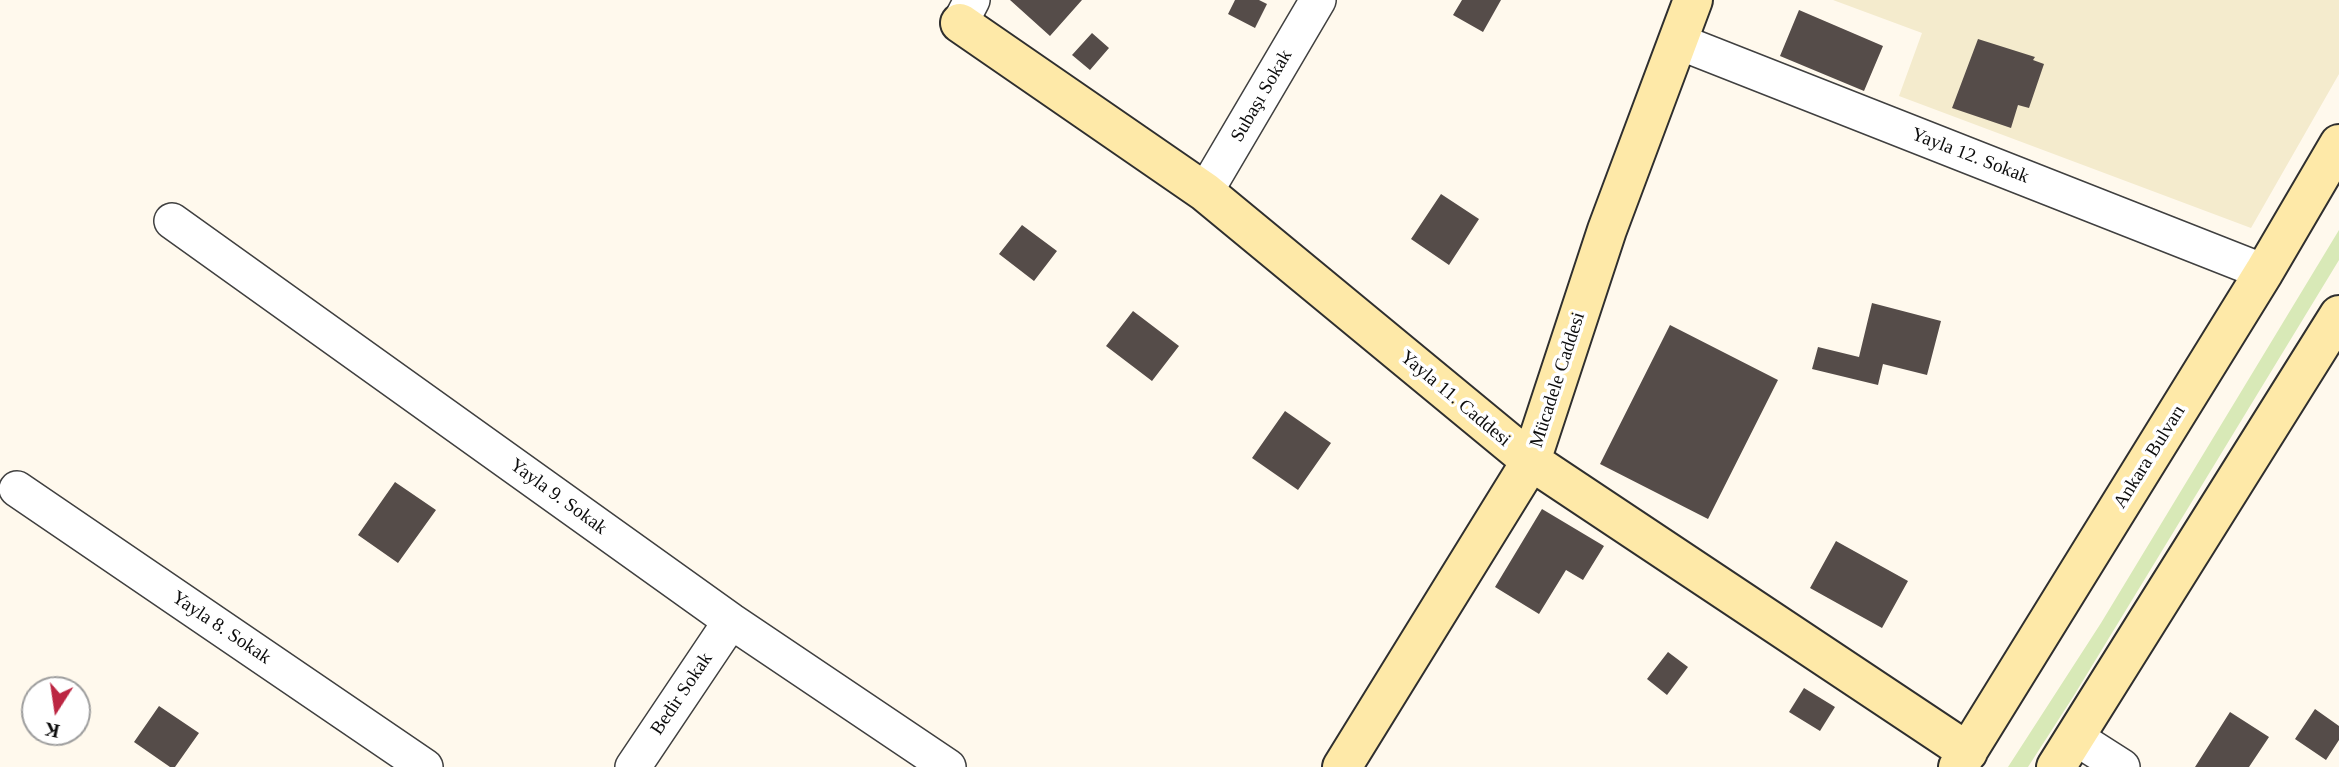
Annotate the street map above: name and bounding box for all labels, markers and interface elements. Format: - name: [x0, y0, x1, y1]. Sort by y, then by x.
- street label: Subaşı Sokak: [1226, 46, 1298, 146]
- street label: Yayla 12. Sokak: [1908, 123, 2032, 189]
- street label: Mücadele Caddesi: [1525, 309, 1591, 451]
- street label: Yayla 11. Caddesi: [1395, 346, 1515, 452]
- street label: Ankara Bulvarı: [2109, 401, 2191, 513]
- street label: Yayla 9. Sokak: [505, 454, 611, 540]
- street label: Yayla 8. Sokak: [167, 586, 275, 670]
- street label: Bedir Sokak: [646, 648, 718, 740]
- north arrow: [21, 676, 91, 746]
- text: K: [43, 718, 61, 742]

